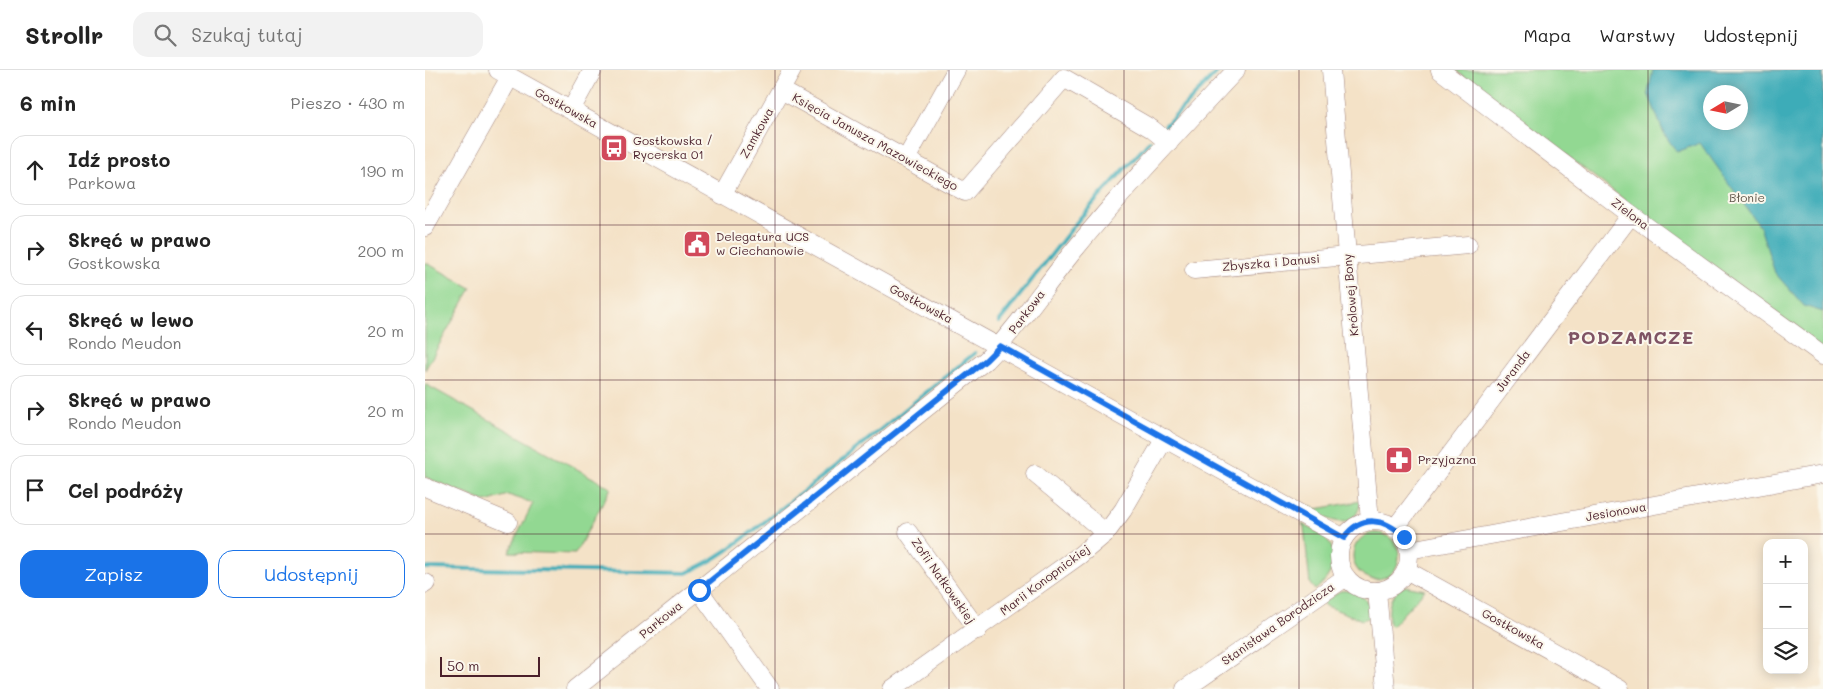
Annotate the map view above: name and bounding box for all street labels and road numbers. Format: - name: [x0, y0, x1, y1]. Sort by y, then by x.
- street label: Gostkowska: [532, 83, 601, 131]
- street label: Księcia Janusza Mazowieckiego: [790, 89, 961, 194]
- street label: Zamkowa: [736, 104, 777, 161]
- street label: Zielona: [1608, 194, 1653, 233]
- street label: Zbyszka i Danusi: [1221, 250, 1320, 274]
- street label: Królowej Bony: [1338, 253, 1362, 337]
- street label: Gostkowska: [887, 280, 956, 327]
- street label: Parkowa: [1004, 286, 1048, 337]
- street label: Juranda: [1491, 346, 1533, 395]
- street label: Jesionowa: [1584, 498, 1647, 524]
- street label: Zofii Nałkowskiej: [908, 534, 979, 626]
- street label: Marii Konopnickiej: [996, 540, 1093, 618]
- street label: Stanisława Borodzicza: [1218, 578, 1337, 668]
- street label: Parkowa: [635, 597, 685, 642]
- street label: Gostkowska: [1479, 604, 1548, 652]

